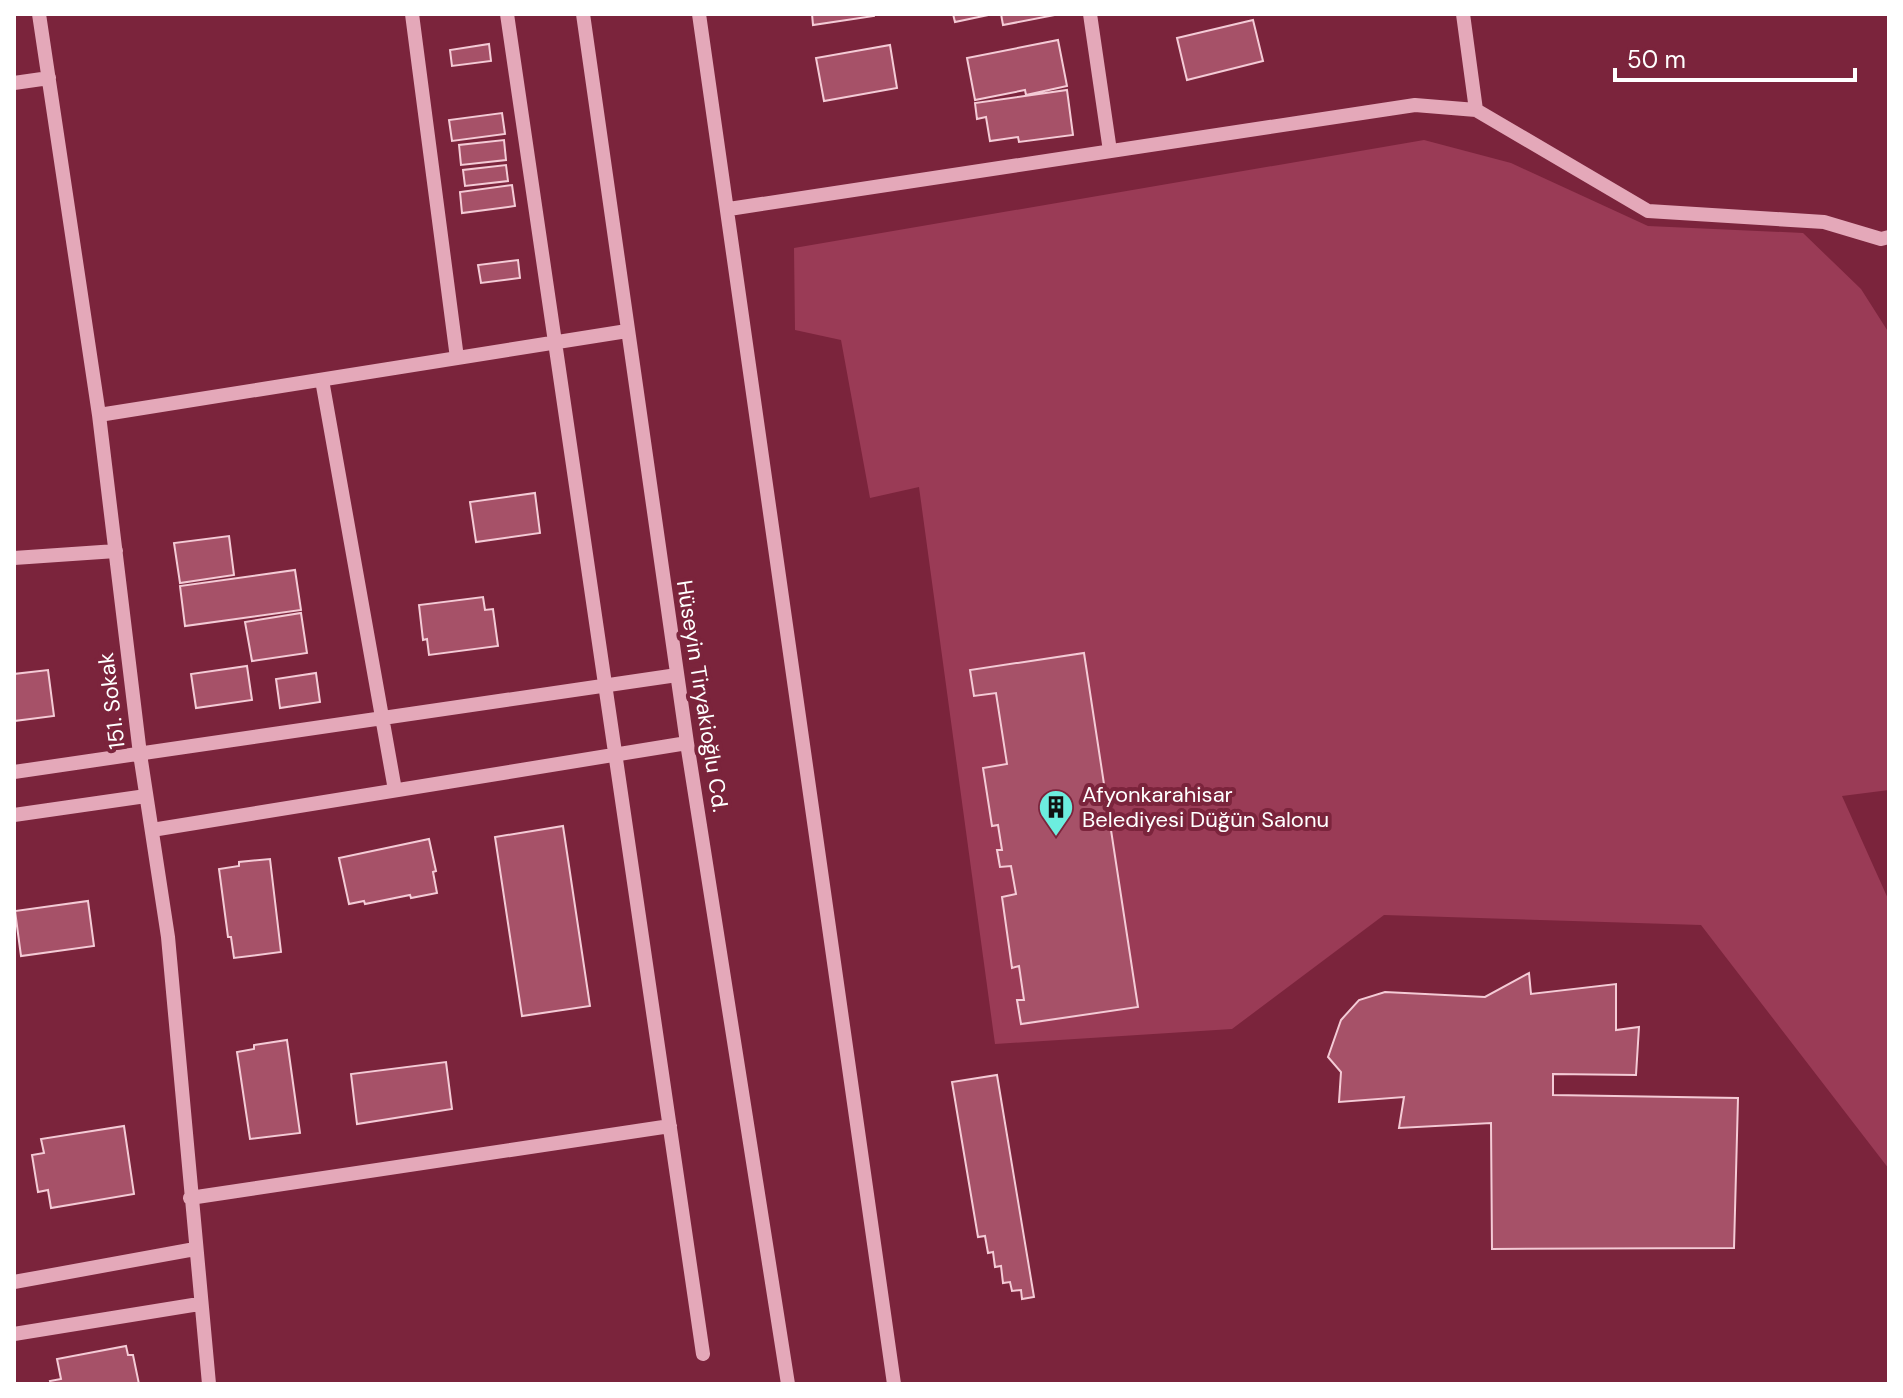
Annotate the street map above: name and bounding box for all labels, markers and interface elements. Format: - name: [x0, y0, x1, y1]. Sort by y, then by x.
- scale bar: [1615, 32, 1855, 82]
- text: 50 m: [1627, 44, 1686, 75]
- street label: Hüseyin Tiryakioğlu Cd.: [670, 578, 735, 814]
- street label: 151. Sokak: [91, 651, 132, 751]
- place label: Afyonkarahisar Belediyesi Düğün Salonu: [1082, 780, 1329, 834]
- building icon: Afyonkarahisar Belediyesi Düğün Salonu: [1037, 788, 1075, 838]

